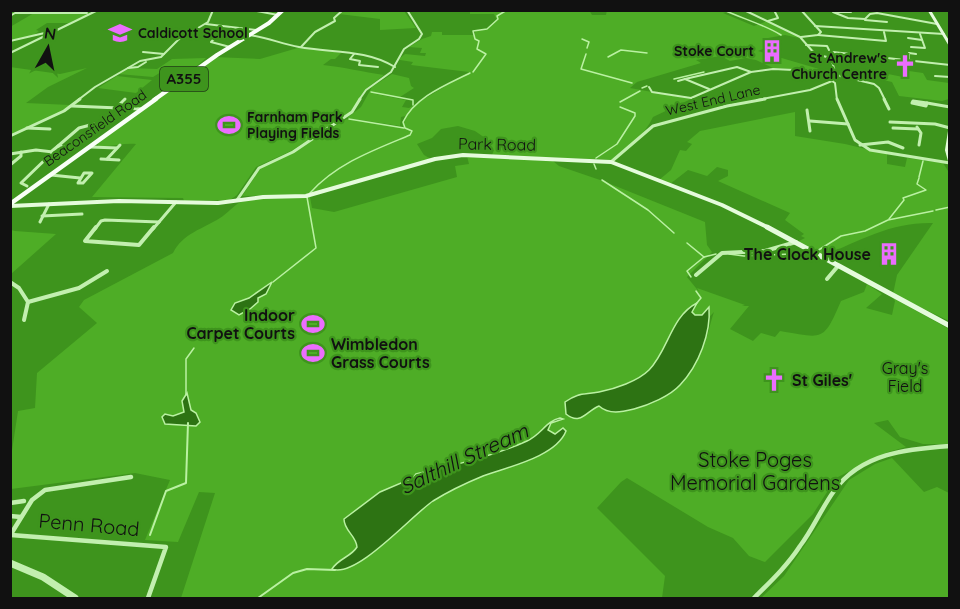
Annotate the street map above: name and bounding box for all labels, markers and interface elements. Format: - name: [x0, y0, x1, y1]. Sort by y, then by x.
- north arrow: [18, 18, 78, 78]
- school or university icon: Caldicott School: [107, 20, 133, 46]
- text: N: [43, 22, 58, 44]
- place label: Caldicott School: [138, 24, 248, 42]
- building icon: Stoke Court: [759, 38, 785, 64]
- place label: Stoke Court: [674, 42, 754, 60]
- place label: St Andrew's Church Centre: [791, 49, 887, 83]
- church icon: St Andrew's Church Centre: [892, 53, 918, 79]
- road number: A355: [160, 67, 208, 91]
- street label: West End Lane: [664, 80, 762, 120]
- street label: Beaconsfield Road: [40, 86, 150, 170]
- place label: Farnham Park Playing Fields: [247, 108, 343, 142]
- sports icon: Farnham Park Playing Fields: [216, 112, 242, 138]
- street label: Park Road: [458, 133, 536, 155]
- building icon: The Clock House: [876, 241, 902, 267]
- place label: The Clock House: [744, 244, 871, 264]
- place label: Indoor Carpet Courts: [187, 305, 295, 343]
- sports icon: Indoor Carpet Courts: [300, 311, 326, 337]
- place label: Wimbledon Grass Courts: [331, 334, 430, 372]
- sports icon: Wimbledon Grass Courts: [300, 340, 326, 366]
- park label: Gray's Field: [882, 358, 928, 396]
- church icon: St Giles': [761, 367, 787, 393]
- place label: St Giles': [792, 370, 852, 390]
- water label: Salthill Stream: [395, 417, 533, 499]
- park label: Stoke Poges Memorial Gardens: [670, 447, 840, 495]
- street label: Penn Road: [38, 508, 141, 541]

